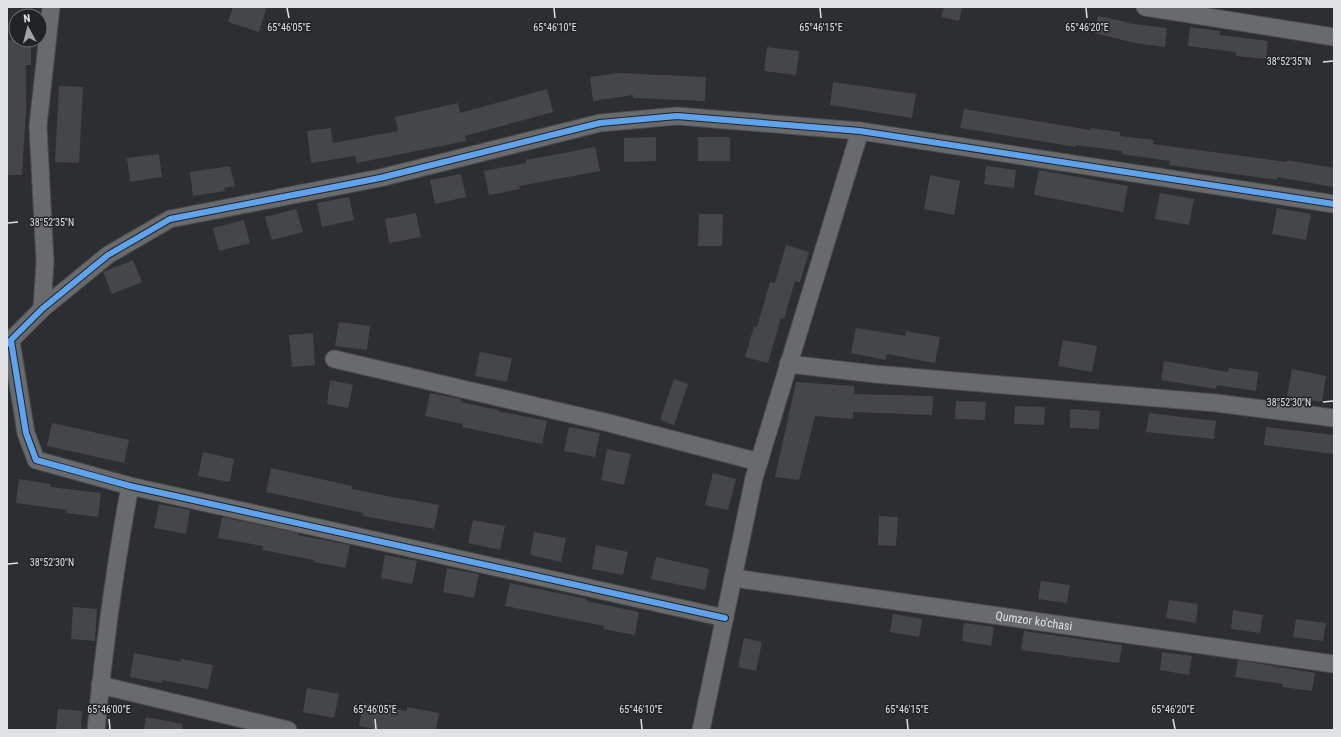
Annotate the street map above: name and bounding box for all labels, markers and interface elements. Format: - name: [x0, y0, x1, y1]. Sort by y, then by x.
- north arrow: [8, 8, 48, 48]
- text: N: [23, 12, 31, 25]
- text: 65°46'05"E: [267, 22, 311, 33]
- text: 65°46'10"E: [533, 22, 577, 33]
- text: 65°46'15"E: [799, 22, 843, 33]
- text: 65°46'20"E: [1065, 22, 1109, 33]
- text: 38°52'35"N: [1267, 56, 1311, 67]
- text: 38°52'35"N: [30, 217, 74, 228]
- text: 38°52'30"N: [1267, 397, 1311, 408]
- text: 38°52'30"N: [30, 557, 74, 568]
- street label: Qumzor ko'chasi: [995, 609, 1073, 633]
- text: 65°46'00"E: [87, 704, 131, 715]
- text: 65°46'05"E: [353, 704, 397, 715]
- text: 65°46'10"E: [619, 704, 663, 715]
- text: 65°46'15"E: [885, 704, 929, 715]
- text: 65°46'20"E: [1151, 704, 1195, 715]

